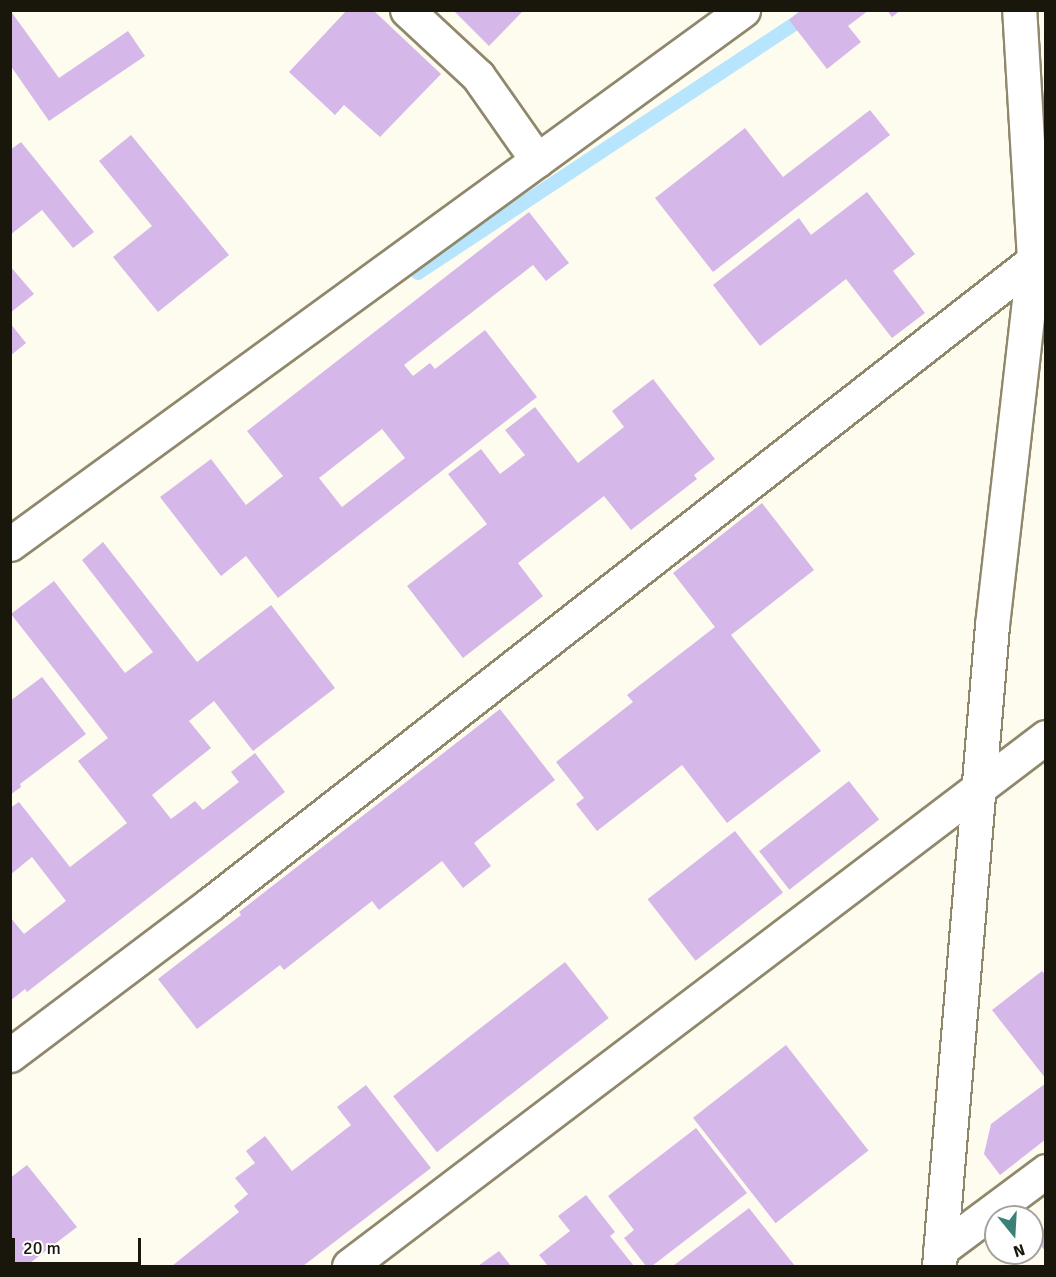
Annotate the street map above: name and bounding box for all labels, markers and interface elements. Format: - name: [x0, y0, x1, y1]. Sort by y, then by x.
- north arrow: [984, 1205, 1044, 1265]
- scale bar: [15, 1226, 144, 1264]
- text: 20 m: [23, 1237, 61, 1259]
- text: N: [1011, 1239, 1027, 1261]

